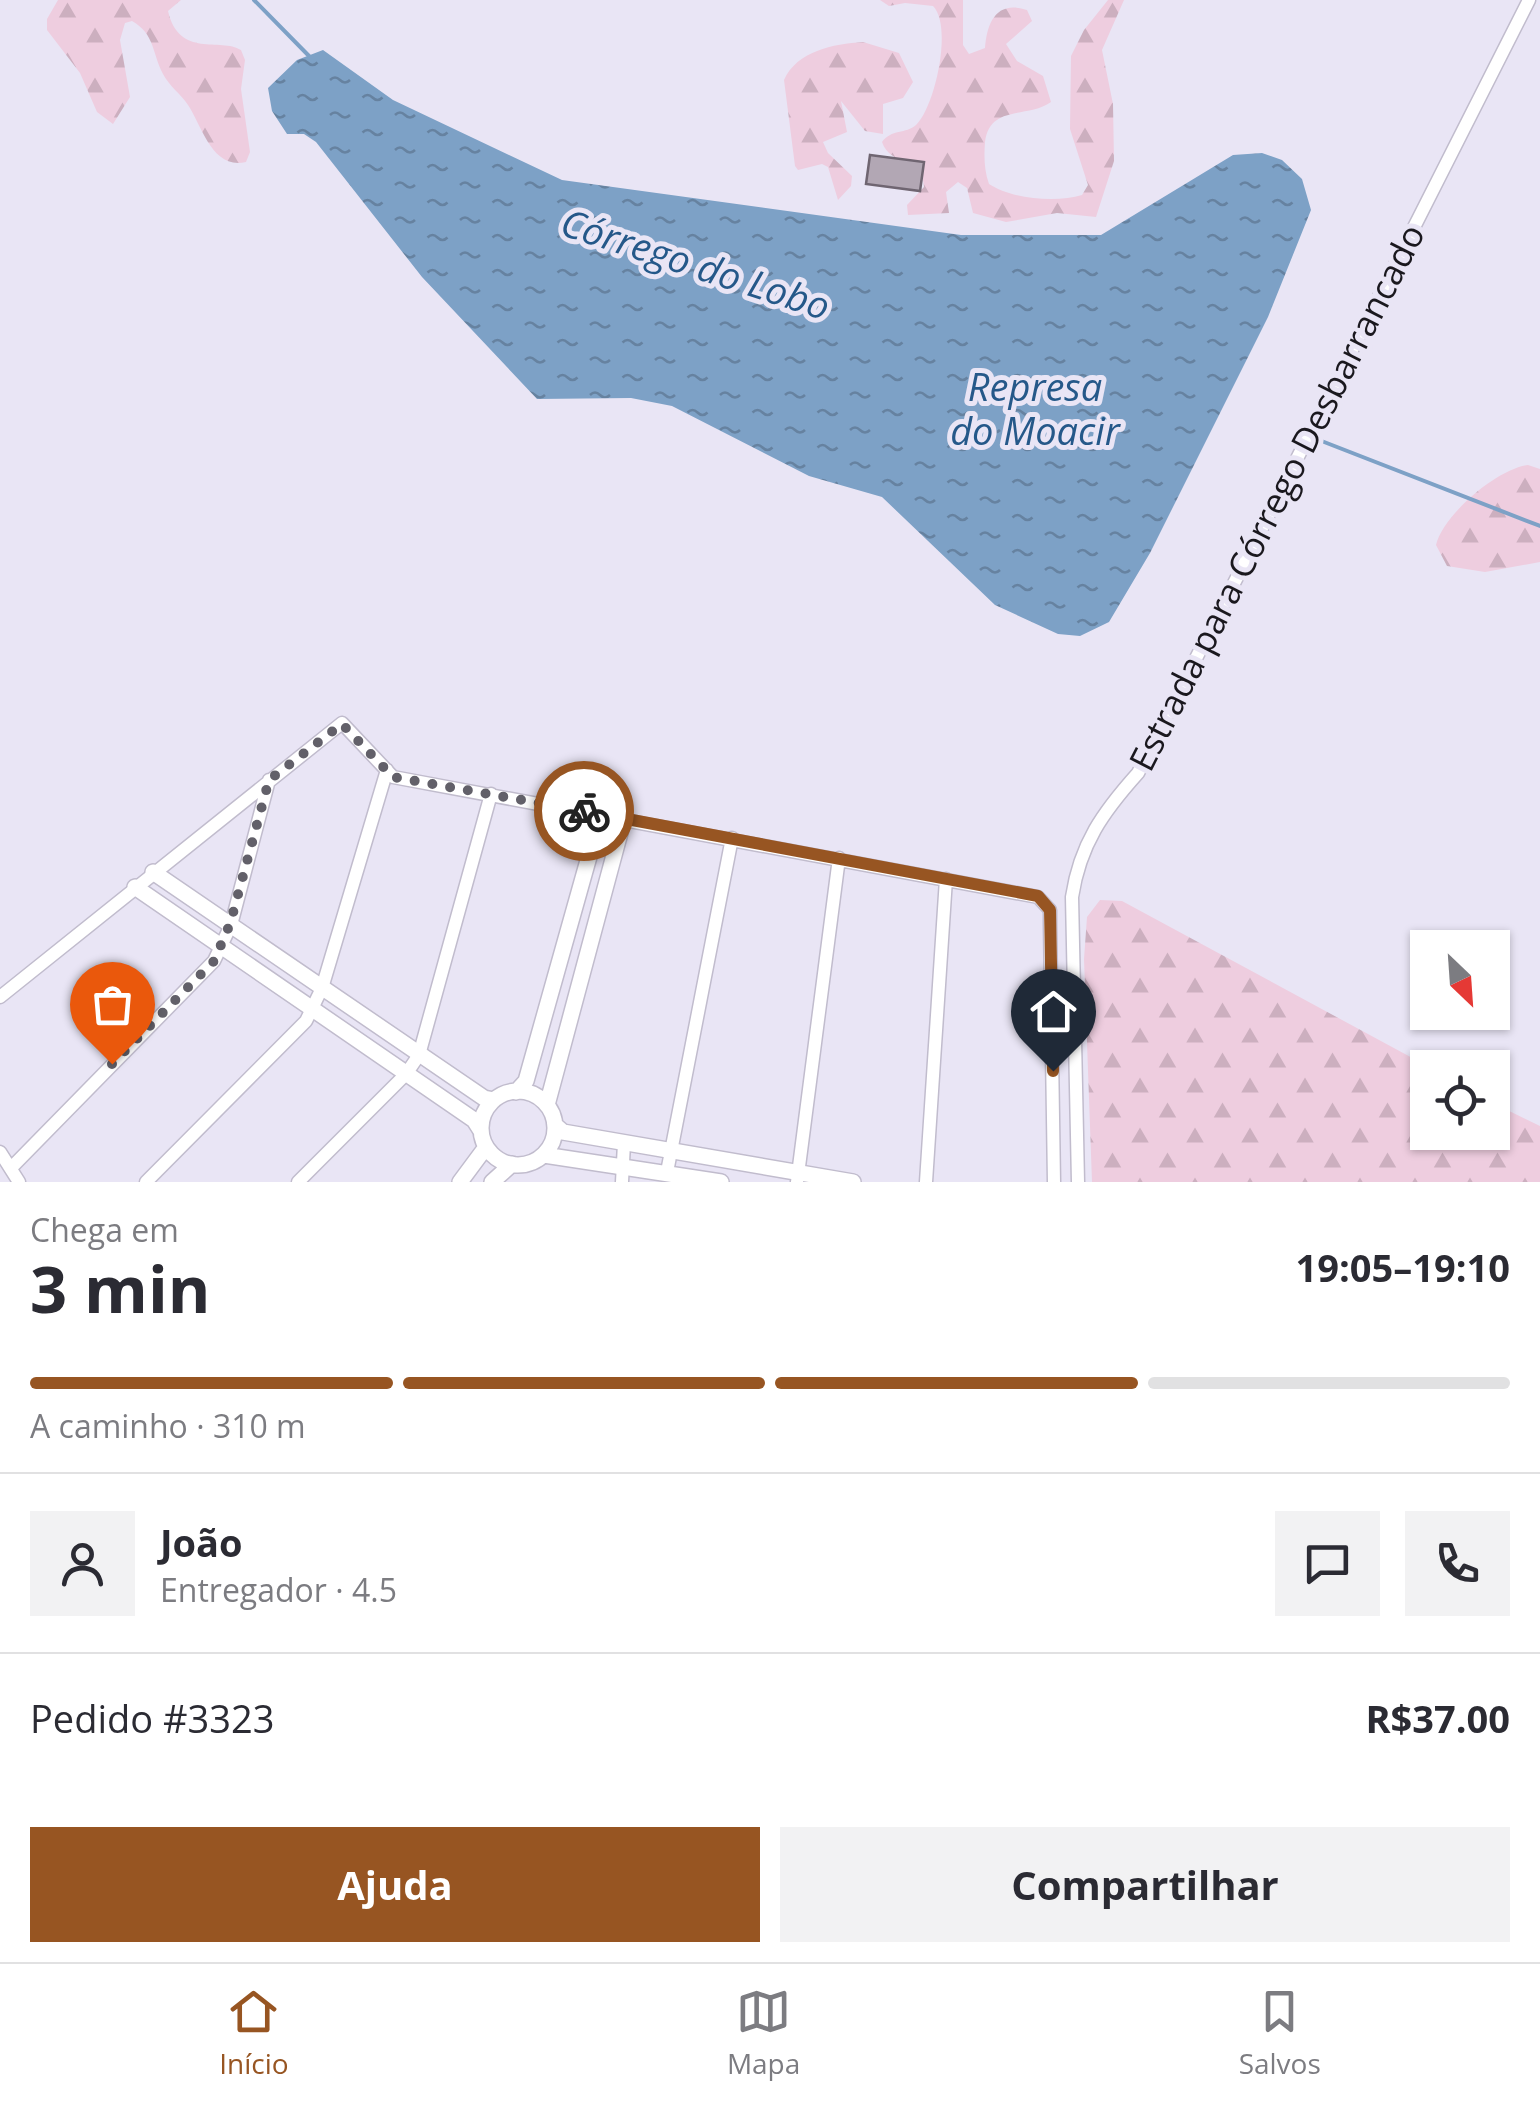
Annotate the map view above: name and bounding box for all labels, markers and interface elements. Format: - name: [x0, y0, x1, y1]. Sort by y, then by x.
- water label: Córrego do Lobo: [555, 195, 837, 331]
- street label: Estrada para Córrego Desbarrancado: [1117, 216, 1435, 778]
- water label: Represa do Moacir: [950, 360, 1122, 456]
- courier: [534, 761, 634, 861]
- icon: bike: [557, 784, 612, 839]
- north arrow: [1410, 930, 1510, 1030]
- map controls: [1410, 930, 1510, 1150]
- pin: [70, 962, 155, 1065]
- pin: [1011, 969, 1096, 1072]
- icon: bag: [85, 977, 140, 1032]
- icon: home: [1026, 984, 1081, 1039]
- button: locate: [1410, 1050, 1510, 1150]
- text: Chega em: [30, 1208, 179, 1251]
- text: 19:05–19:10: [1296, 1241, 1510, 1293]
- text: 3 min: [30, 1244, 210, 1332]
- text: A caminho · 310 m: [30, 1404, 306, 1447]
- button: person: [30, 1511, 135, 1616]
- button: chat: [1275, 1511, 1380, 1616]
- button: phone: [1405, 1511, 1510, 1616]
- text: João: [160, 1516, 243, 1568]
- text: Entregador · 4.5: [160, 1568, 397, 1611]
- text: Pedido #3323: [30, 1692, 274, 1744]
- text: R$37.00: [1365, 1692, 1510, 1744]
- button: Ajuda: [30, 1827, 760, 1942]
- button: Compartilhar: [780, 1827, 1510, 1942]
- tab: Início: [219, 1984, 289, 2082]
- tab: Mapa: [727, 1984, 800, 2082]
- tab: Salvos: [1239, 1984, 1321, 2082]

